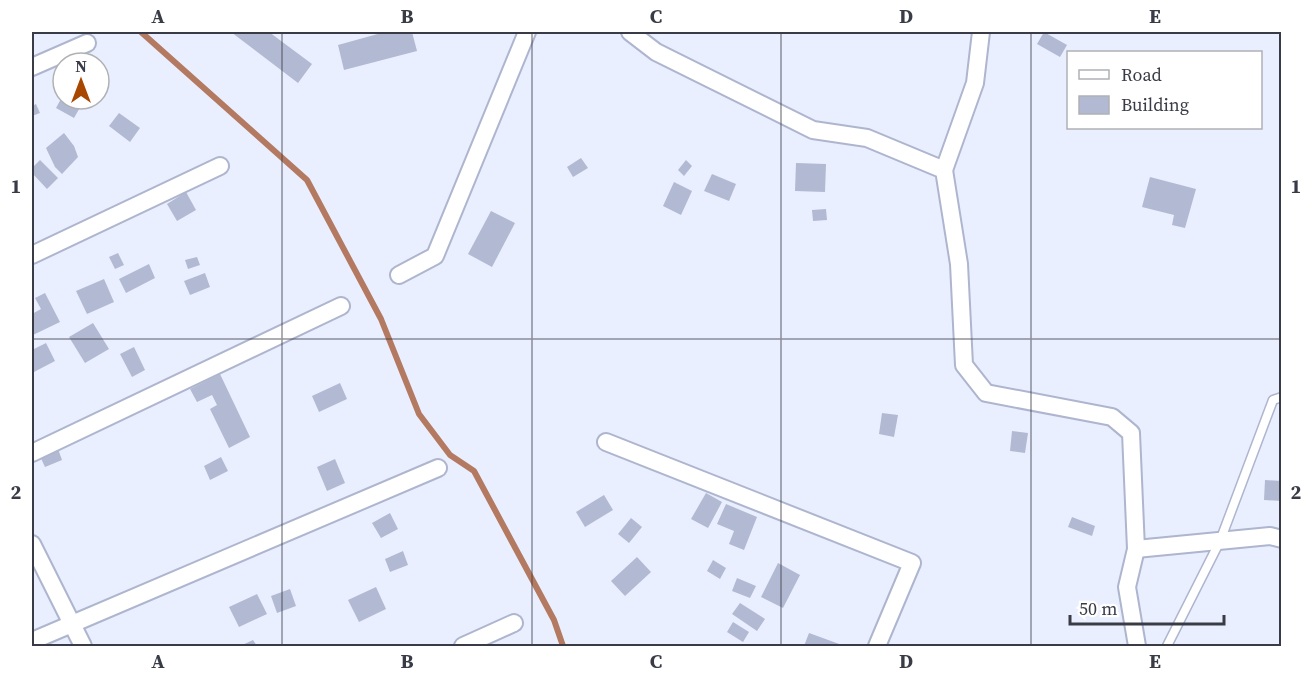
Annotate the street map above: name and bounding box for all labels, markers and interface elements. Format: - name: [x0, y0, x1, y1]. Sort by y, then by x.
- text: A: [151, 2, 165, 30]
- text: B: [400, 2, 414, 30]
- text: C: [650, 2, 662, 30]
- text: D: [899, 2, 913, 30]
- text: E: [1149, 2, 1161, 30]
- north arrow: [51, 51, 111, 111]
- legend: [1067, 51, 1262, 129]
- text: N: [75, 55, 87, 77]
- text: Road: [1121, 62, 1162, 87]
- text: Building: [1121, 92, 1189, 117]
- text: 1: [11, 172, 21, 200]
- text: 1: [1291, 172, 1301, 200]
- text: 2: [11, 478, 22, 506]
- text: 2: [1291, 478, 1302, 506]
- scale bar: [1070, 588, 1224, 626]
- text: 50 m: [1079, 596, 1117, 621]
- text: A: [151, 647, 165, 675]
- text: B: [400, 647, 414, 675]
- text: C: [650, 647, 662, 675]
- text: D: [899, 647, 913, 675]
- text: E: [1149, 647, 1161, 675]

